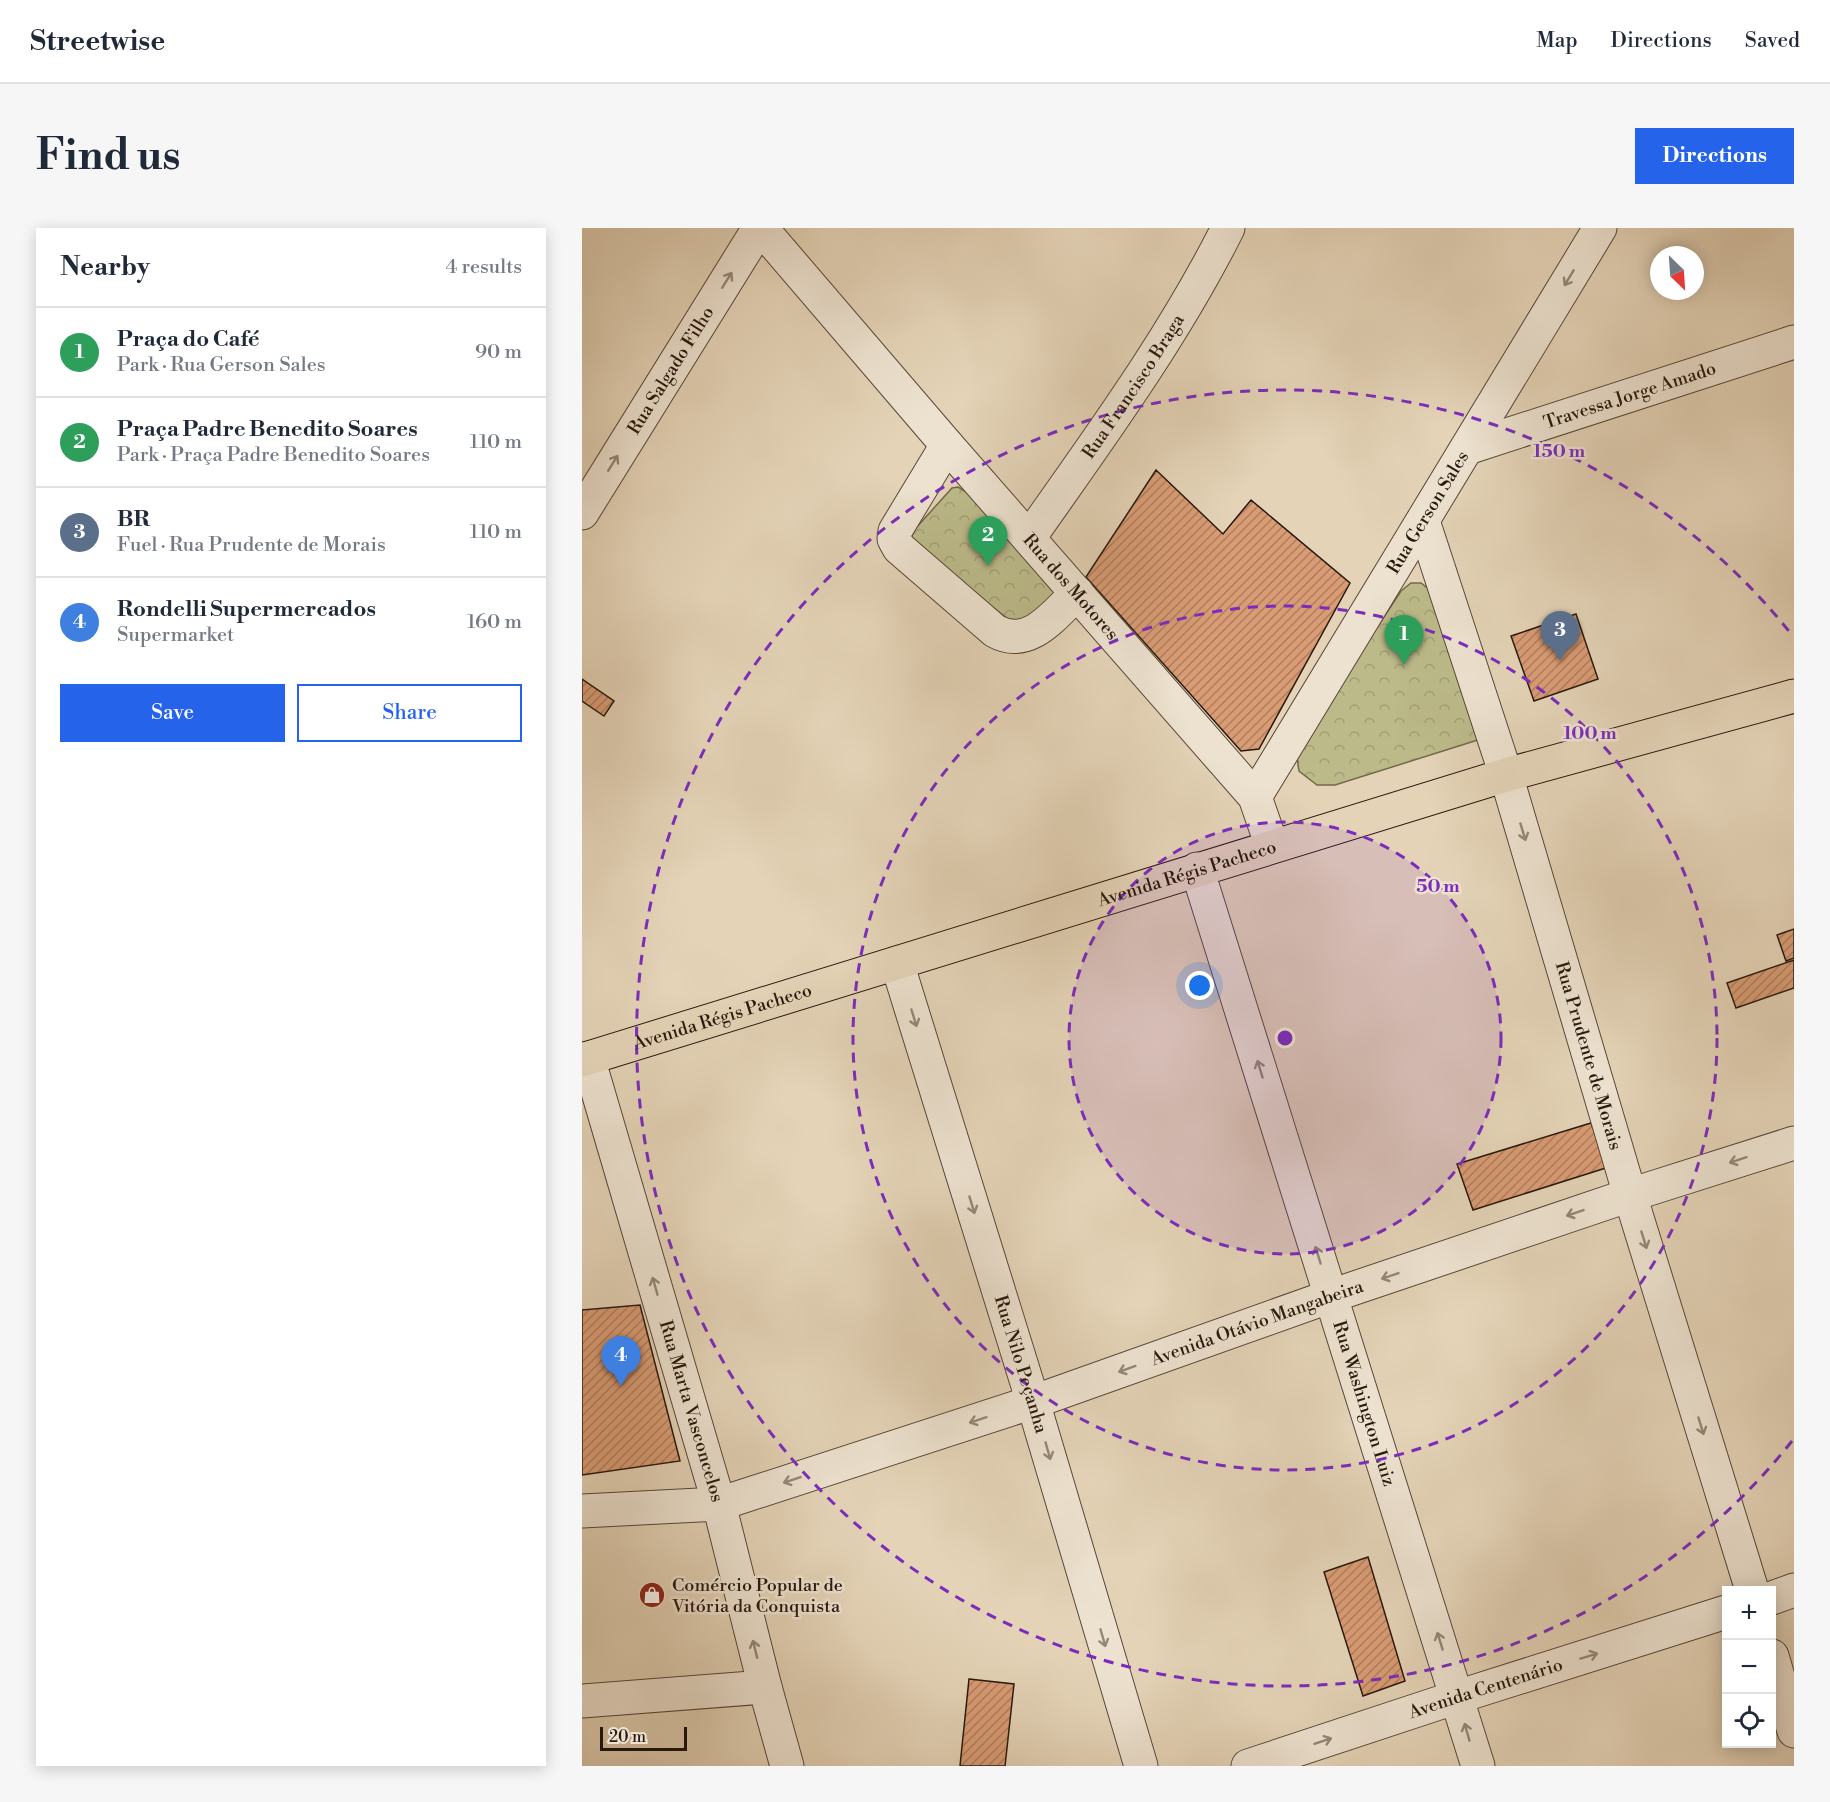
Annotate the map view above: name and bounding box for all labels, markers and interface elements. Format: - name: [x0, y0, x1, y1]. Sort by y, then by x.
- text: Streetwise: [30, 24, 165, 59]
- text: Map: [1536, 28, 1578, 54]
- text: Directions: [1611, 28, 1712, 54]
- text: Saved: [1745, 28, 1800, 54]
- button: Directions: [1635, 128, 1794, 184]
- text: Find us: [36, 130, 180, 183]
- north arrow: [1650, 246, 1704, 300]
- text: Nearby: [60, 251, 150, 283]
- text: 4 results: [445, 255, 522, 280]
- one-way arrow: [1563, 269, 1575, 286]
- one-way arrow: [722, 272, 734, 289]
- street label: Rua Salgado Filho: [622, 302, 719, 439]
- street label: Rua Francisco Braga: [1077, 309, 1190, 463]
- text: Praça do Café: [117, 326, 260, 353]
- text: 1: [75, 340, 84, 365]
- text: 90 m: [475, 340, 522, 365]
- text: Park · Rua Gerson Sales: [117, 353, 326, 378]
- street label: Travessa Jorge Amado: [1541, 357, 1719, 434]
- text: Praça Padre Benedito Soares: [117, 416, 418, 443]
- text: 2: [73, 430, 86, 455]
- text: 110 m: [470, 430, 522, 455]
- text: 150 m: [1533, 440, 1586, 463]
- text: Park · Praça Padre Benedito Soares: [117, 443, 430, 468]
- street label: Rua Gerson Sales: [1382, 446, 1474, 578]
- one-way arrow: [607, 455, 619, 472]
- text: BR: [117, 506, 150, 533]
- pin: 2: [968, 516, 1008, 566]
- text: 3: [73, 520, 86, 545]
- text: 110 m: [470, 520, 522, 545]
- street label: Rua dos Motores: [1018, 529, 1124, 645]
- text: Fuel · Rua Prudente de Morais: [117, 533, 386, 558]
- text: Rondelli Supermercados: [117, 596, 376, 623]
- text: 4: [73, 610, 86, 635]
- text: 160 m: [467, 610, 522, 635]
- pin: 3: [1540, 612, 1580, 661]
- pin: 1: [1384, 616, 1424, 665]
- text: Supermarket: [117, 623, 234, 648]
- button: Save: [60, 684, 285, 742]
- button: Share: [297, 684, 522, 742]
- text: 100 m: [1563, 722, 1617, 745]
- one-way arrow: [1518, 822, 1529, 841]
- street label: Avenida Régis Pacheco: [1094, 835, 1279, 912]
- text: 50 m: [1416, 875, 1460, 898]
- street label: Rua Prudente de Morais: [1550, 959, 1628, 1153]
- your location: [1185, 971, 1214, 1000]
- street label: Avenida Régis Pacheco: [629, 978, 815, 1055]
- one-way arrow: [909, 1008, 920, 1027]
- centre of rings: [1275, 1028, 1295, 1048]
- one-way arrow: [1254, 1060, 1265, 1079]
- one-way arrow: [1729, 1155, 1748, 1166]
- one-way arrow: [967, 1195, 978, 1214]
- one-way arrow: [1566, 1209, 1585, 1220]
- one-way arrow: [1639, 1230, 1650, 1249]
- one-way arrow: [1312, 1246, 1323, 1265]
- one-way arrow: [1381, 1271, 1400, 1282]
- street label: Avenida Otávio Mangabeira: [1147, 1274, 1367, 1371]
- one-way arrow: [649, 1277, 660, 1296]
- street label: Rua Nilo Peçanha: [989, 1292, 1053, 1437]
- street label: Rua Marta Vasconcelos: [654, 1318, 729, 1505]
- street label: Rua Washington Luiz: [1328, 1318, 1401, 1489]
- pin: 4: [602, 1336, 640, 1386]
- one-way arrow: [1118, 1364, 1137, 1375]
- one-way arrow: [969, 1416, 988, 1427]
- one-way arrow: [1696, 1416, 1707, 1435]
- one-way arrow: [1043, 1441, 1054, 1460]
- one-way arrow: [783, 1475, 802, 1486]
- place label: Comércio Popular de Vitória da Conquista: [671, 1574, 843, 1618]
- shop icon: Comércio Popular de Vitória da Conquista: [637, 1580, 667, 1610]
- map controls: [1722, 1586, 1776, 1748]
- button: +: [1722, 1586, 1776, 1640]
- one-way arrow: [1098, 1628, 1109, 1647]
- one-way arrow: [1434, 1632, 1445, 1651]
- one-way arrow: [749, 1640, 761, 1659]
- button: −: [1722, 1640, 1776, 1694]
- one-way arrow: [1579, 1650, 1598, 1661]
- street label: Avenida Centenário: [1405, 1653, 1566, 1724]
- button: locate: [1722, 1694, 1776, 1748]
- one-way arrow: [1461, 1722, 1473, 1741]
- scale bar: [600, 1724, 687, 1752]
- text: 20 m: [609, 1727, 646, 1747]
- one-way arrow: [1313, 1735, 1332, 1746]

